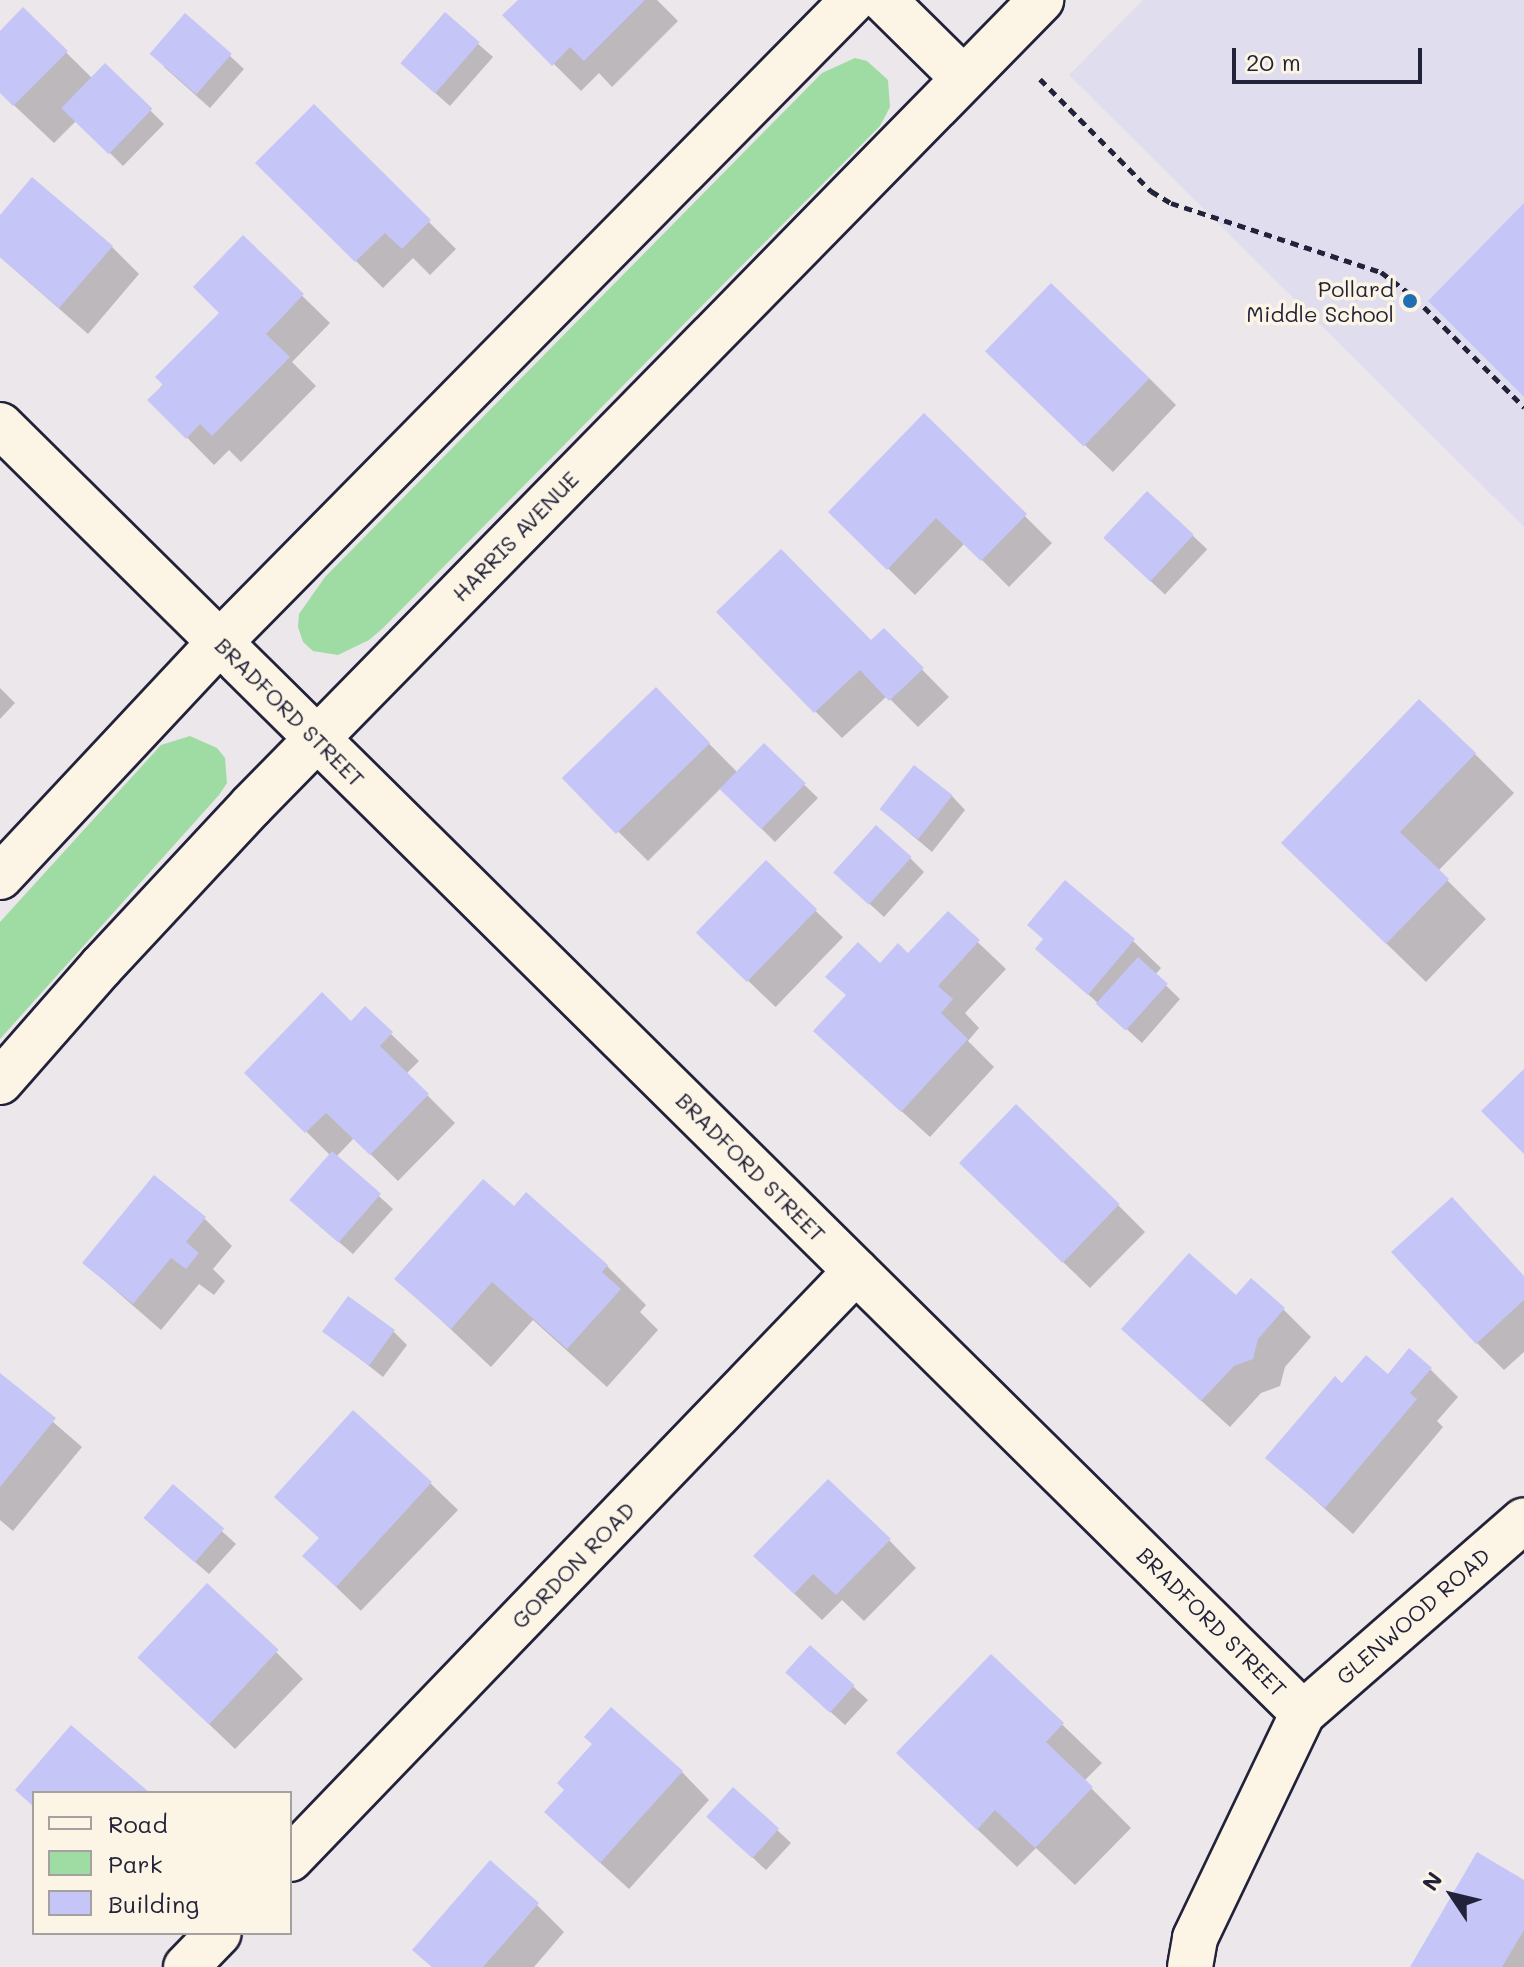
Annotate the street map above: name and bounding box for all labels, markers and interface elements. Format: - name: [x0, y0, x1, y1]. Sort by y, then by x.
- scale bar: [1236, 32, 1426, 82]
- text: 20 m: [1246, 46, 1301, 77]
- place label: Pollard Middle School: [1246, 275, 1394, 326]
- marker: Pollard Middle School: [1401, 292, 1419, 310]
- street label: HARRIS AVENUE: [446, 466, 584, 606]
- street label: BRADFORD STREET: [210, 632, 370, 792]
- street label: BRADFORD STREET: [671, 1087, 831, 1247]
- street label: GORDON ROAD: [506, 1496, 640, 1634]
- street label: BRADFORD STREET: [1132, 1542, 1292, 1702]
- street label: GLENWOOD ROAD: [1331, 1542, 1495, 1690]
- legend: [32, 1791, 292, 1935]
- text: Road: [108, 1808, 168, 1839]
- text: Park: [108, 1848, 162, 1879]
- north arrow: [1412, 1855, 1492, 1935]
- text: N: [1415, 1866, 1449, 1896]
- text: Building: [108, 1888, 199, 1919]

